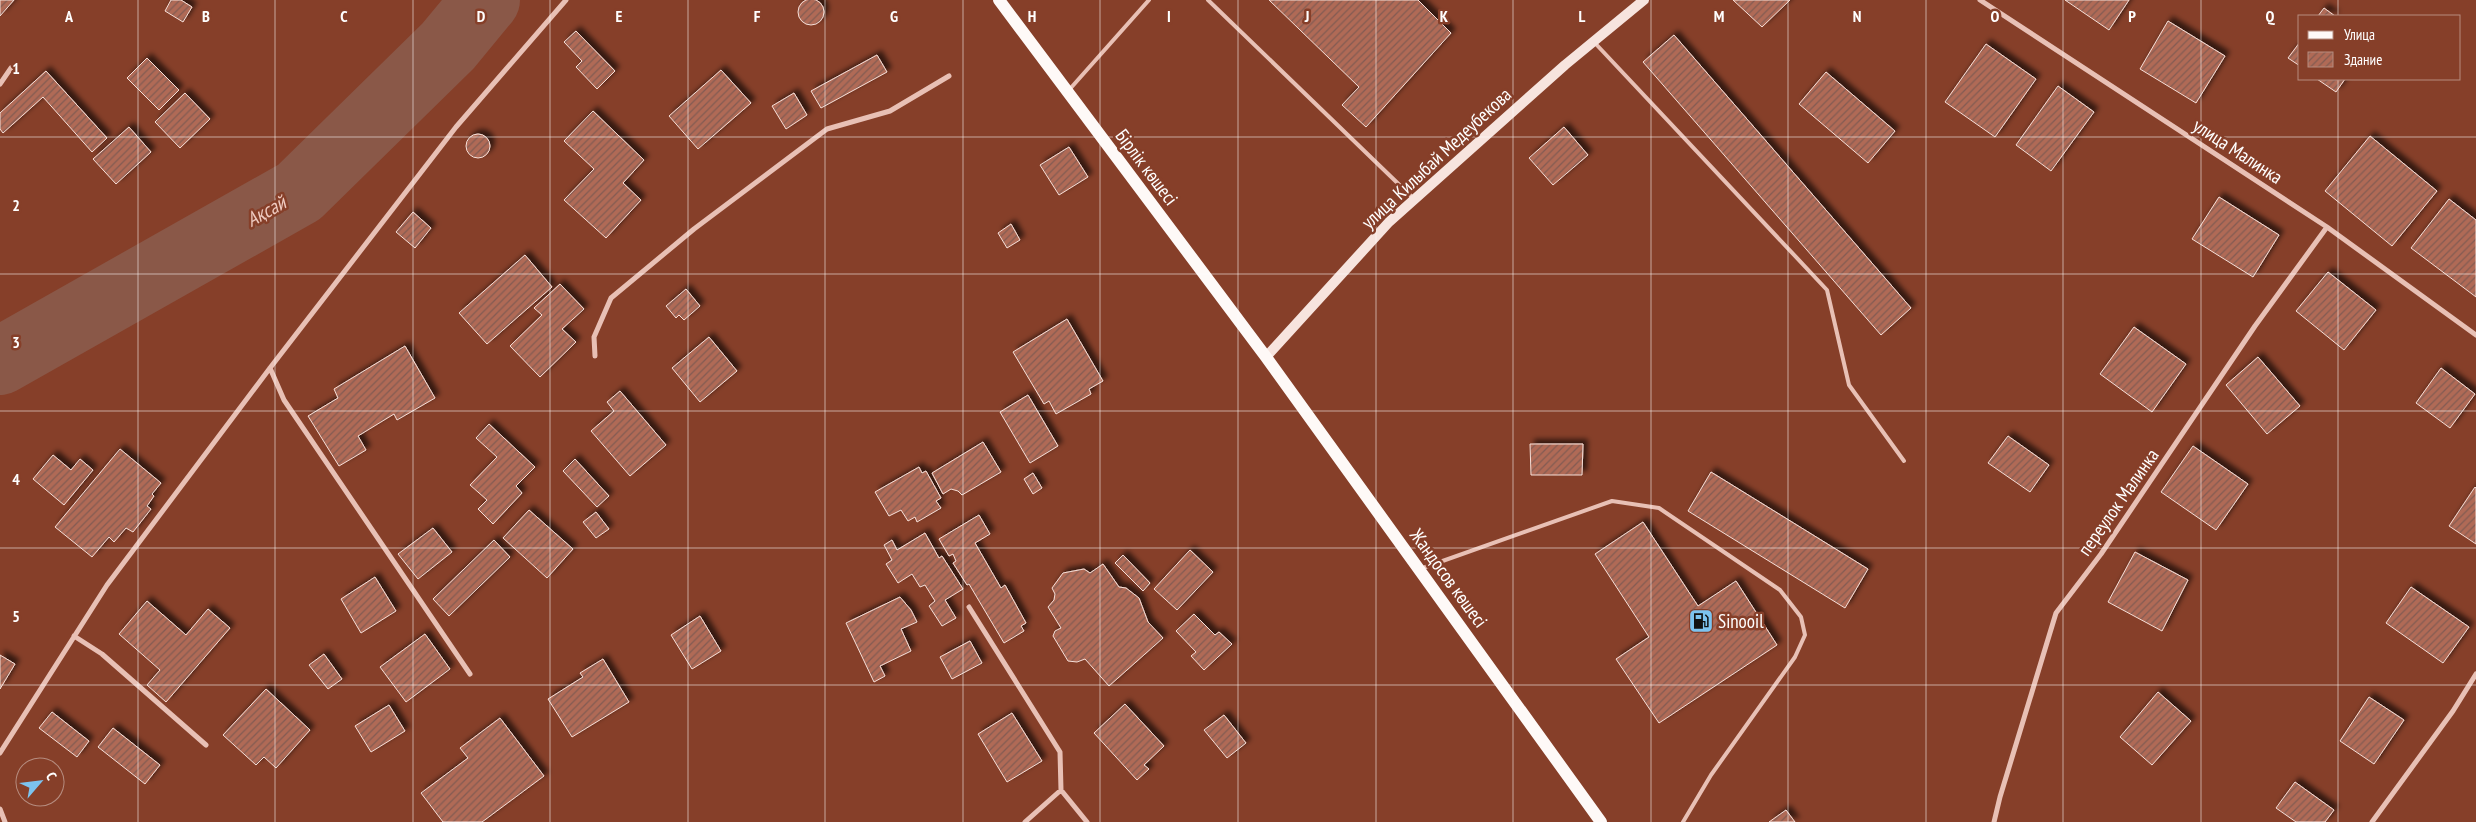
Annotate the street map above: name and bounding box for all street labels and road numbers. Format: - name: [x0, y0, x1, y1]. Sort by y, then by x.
- street label: улица Килыбай Медеубекова: [1356, 82, 1516, 234]
- street label: улица Малинка: [2189, 113, 2287, 189]
- street label: Бірлік көшесі: [1111, 124, 1183, 210]
- street label: переулок Малинка: [2072, 444, 2164, 560]
- street label: Жандосов көшесі: [1404, 523, 1493, 632]

